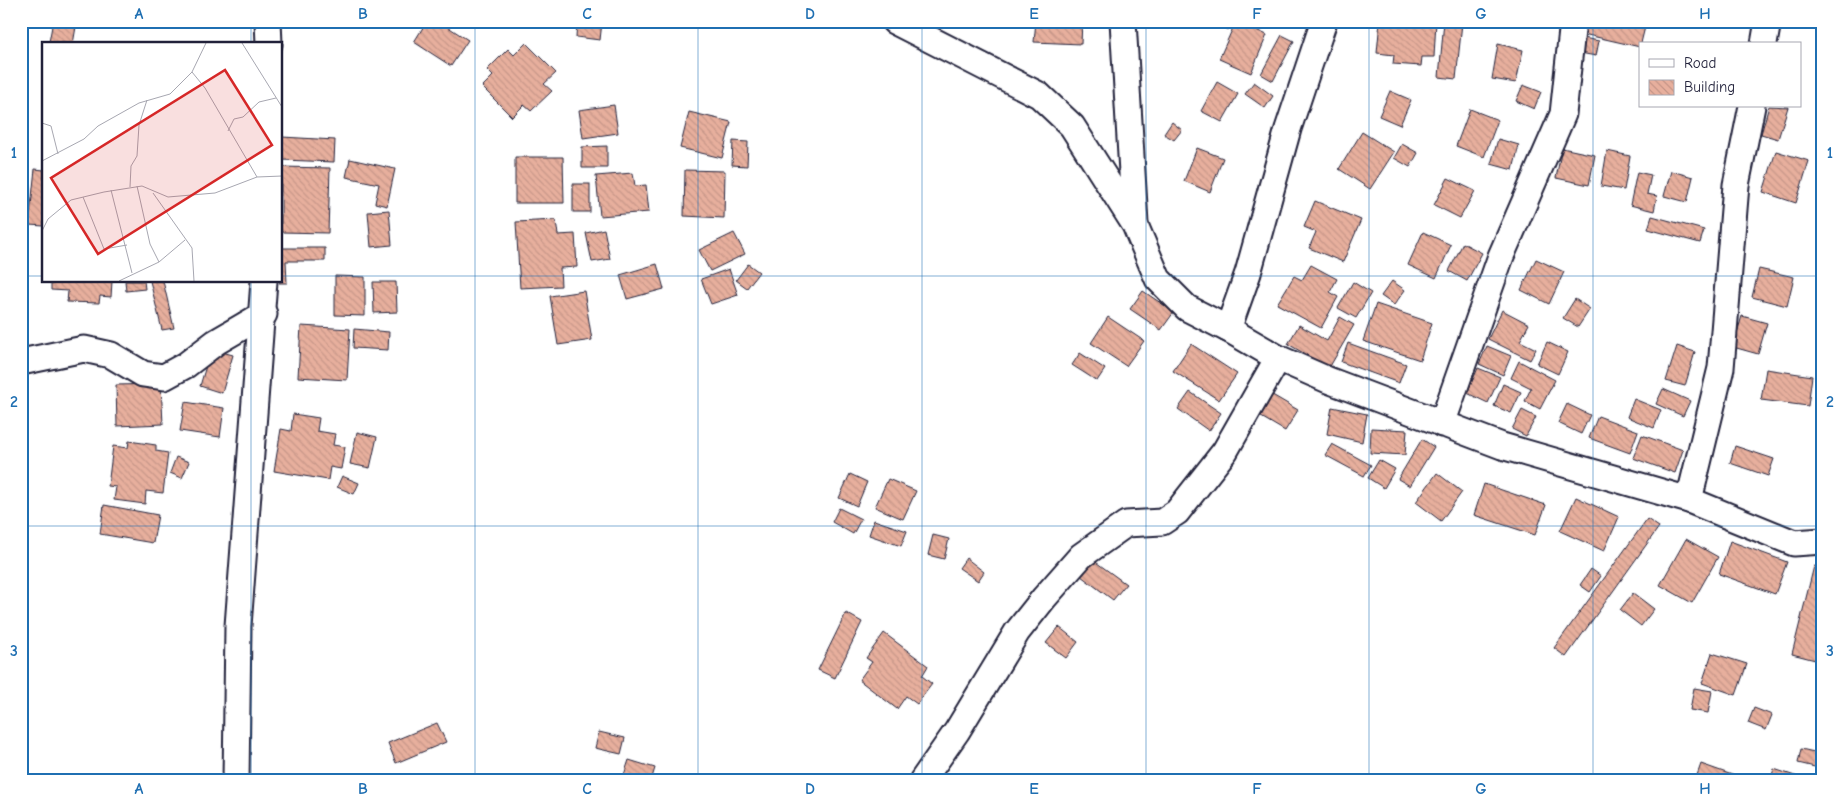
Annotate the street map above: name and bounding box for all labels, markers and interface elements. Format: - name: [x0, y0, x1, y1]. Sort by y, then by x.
- text: A: [135, 5, 144, 23]
- text: B: [358, 5, 368, 23]
- text: C: [582, 5, 592, 23]
- text: D: [805, 5, 815, 23]
- text: E: [1029, 5, 1039, 23]
- text: F: [1252, 5, 1262, 23]
- text: G: [1475, 5, 1487, 23]
- text: H: [1699, 5, 1711, 23]
- inset map: [42, 42, 282, 282]
- legend: [1639, 42, 1802, 108]
- text: Road: [1684, 54, 1716, 72]
- text: Building: [1684, 78, 1735, 96]
- text: 1: [11, 144, 17, 162]
- text: 1: [1827, 144, 1833, 162]
- text: 2: [10, 393, 18, 411]
- text: 2: [1826, 393, 1834, 411]
- text: 3: [10, 642, 18, 660]
- text: 3: [1826, 642, 1834, 660]
- text: A: [135, 780, 144, 798]
- text: B: [358, 780, 368, 798]
- text: C: [582, 780, 592, 798]
- text: D: [805, 780, 815, 798]
- text: E: [1029, 780, 1039, 798]
- text: F: [1252, 780, 1262, 798]
- text: G: [1475, 780, 1487, 798]
- text: H: [1699, 780, 1711, 798]

